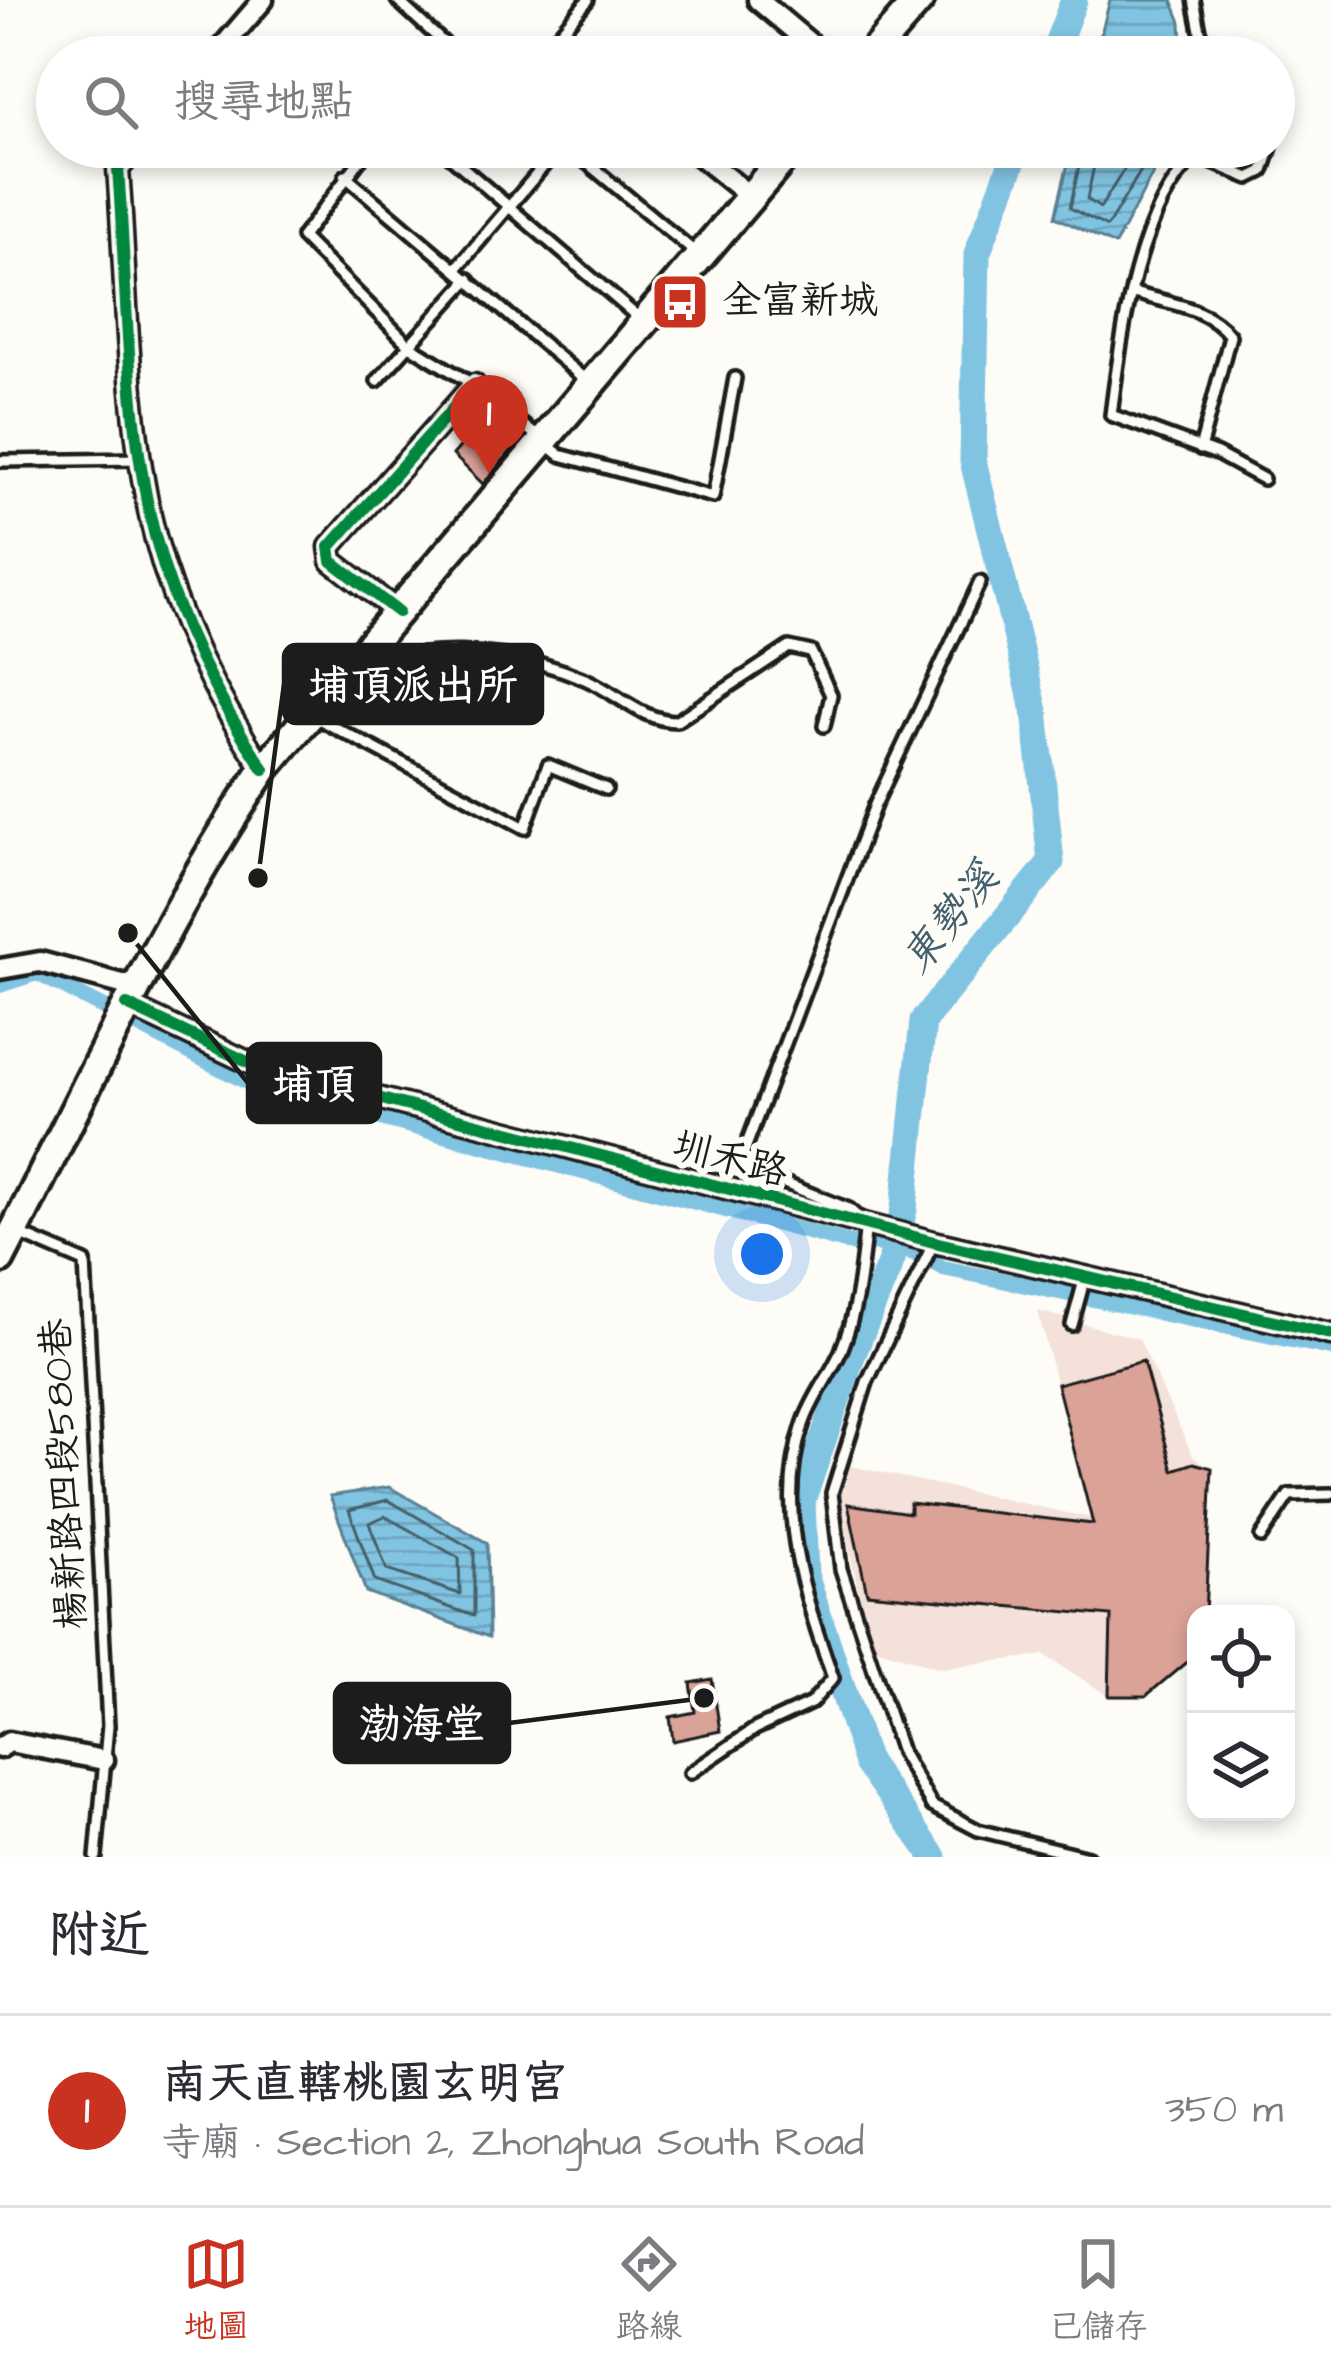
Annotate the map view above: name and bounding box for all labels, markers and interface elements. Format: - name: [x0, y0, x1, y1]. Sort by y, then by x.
- search box: [36, 36, 1295, 168]
- icon: search: [78, 69, 144, 135]
- text: 搜尋地點: [174, 72, 354, 134]
- bus stop icon: 全富新城: [649, 271, 711, 333]
- place label: 全富新城: [722, 275, 878, 329]
- pin: 1: [450, 375, 528, 474]
- callout: 埔頂派出所: [284, 645, 542, 723]
- text: 埔頂派出所: [308, 658, 518, 716]
- water label: 東勢溪: [889, 850, 1014, 986]
- callout: 埔頂: [248, 1044, 380, 1122]
- text: 埔頂: [272, 1057, 356, 1115]
- street label: 圳禾路: [667, 1120, 793, 1200]
- your location: [732, 1224, 792, 1284]
- street label: 楊新路四段580巷: [30, 1317, 100, 1631]
- map controls: [1187, 1605, 1295, 1821]
- button: locate: [1187, 1605, 1295, 1713]
- callout: 渤海堂: [335, 1684, 509, 1762]
- text: 渤海堂: [359, 1697, 485, 1755]
- button: layers: [1187, 1713, 1295, 1821]
- text: 附近: [48, 1901, 150, 1972]
- text: 南天直轄桃園玄明宮: [162, 2053, 567, 2115]
- text: 1: [85, 2084, 90, 2138]
- text: 350 m: [1165, 2084, 1283, 2138]
- text: 寺廟 · Section 2, Zhonghua South Road: [162, 2117, 864, 2171]
- tab: 地圖: [183, 2231, 249, 2350]
- tab: 路線: [616, 2231, 682, 2350]
- tab: 已儲存: [1049, 2231, 1148, 2350]

